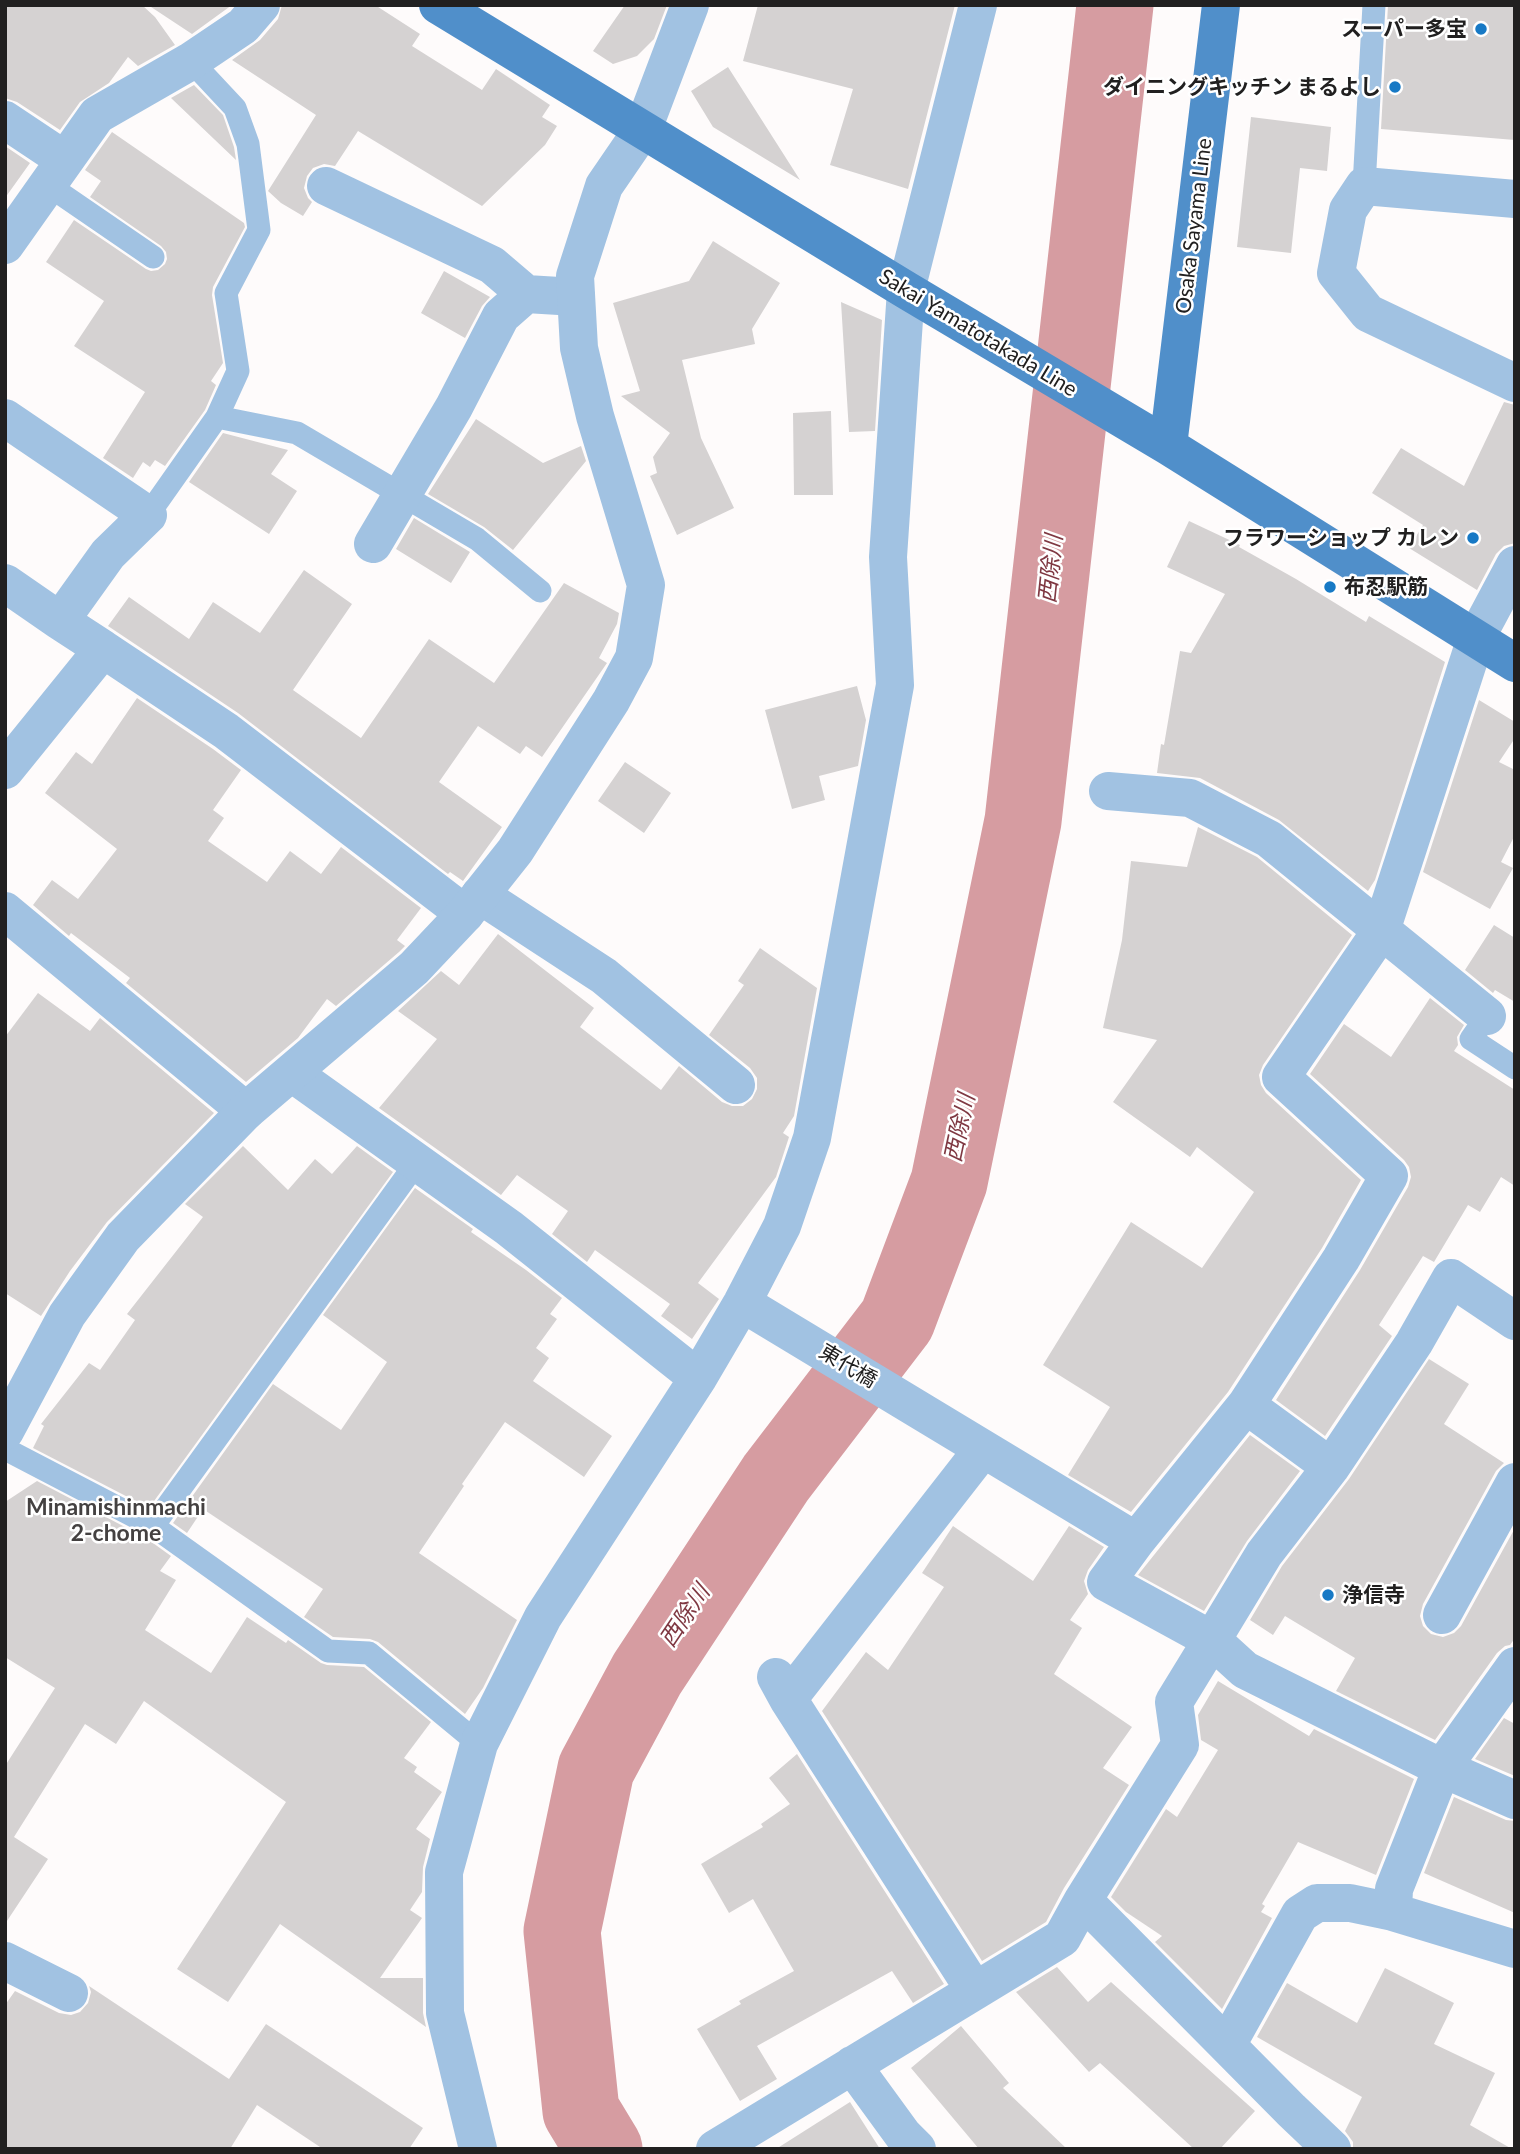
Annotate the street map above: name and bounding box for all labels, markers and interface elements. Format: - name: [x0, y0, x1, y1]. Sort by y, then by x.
- place label: スーパー多宝: [1341, 16, 1467, 42]
- marker: スーパー多宝: [1473, 21, 1489, 37]
- place label: ダイニングキッチン まるよし: [1103, 74, 1381, 100]
- marker: ダイニングキッチン まるよし: [1387, 79, 1403, 95]
- street label: Osaka Sayama Line: [1171, 137, 1217, 315]
- street label: Sakai Yamatotakada Line: [874, 264, 1082, 402]
- place label: フラワーショップ カレン: [1223, 525, 1459, 551]
- marker: フラワーショップ カレン: [1465, 530, 1481, 546]
- water label: 西除川: [1034, 533, 1068, 605]
- place label: 布忍駅筋: [1344, 574, 1428, 600]
- marker: 布忍駅筋: [1322, 579, 1338, 595]
- water label: 西除川: [939, 1091, 981, 1165]
- street label: 東代橋: [815, 1339, 881, 1393]
- district label: Minamishinmachi 2-chome: [26, 1494, 206, 1548]
- water label: 西除川: [654, 1580, 716, 1652]
- place label: 浄信寺: [1342, 1582, 1405, 1608]
- marker: 浄信寺: [1320, 1587, 1336, 1603]

